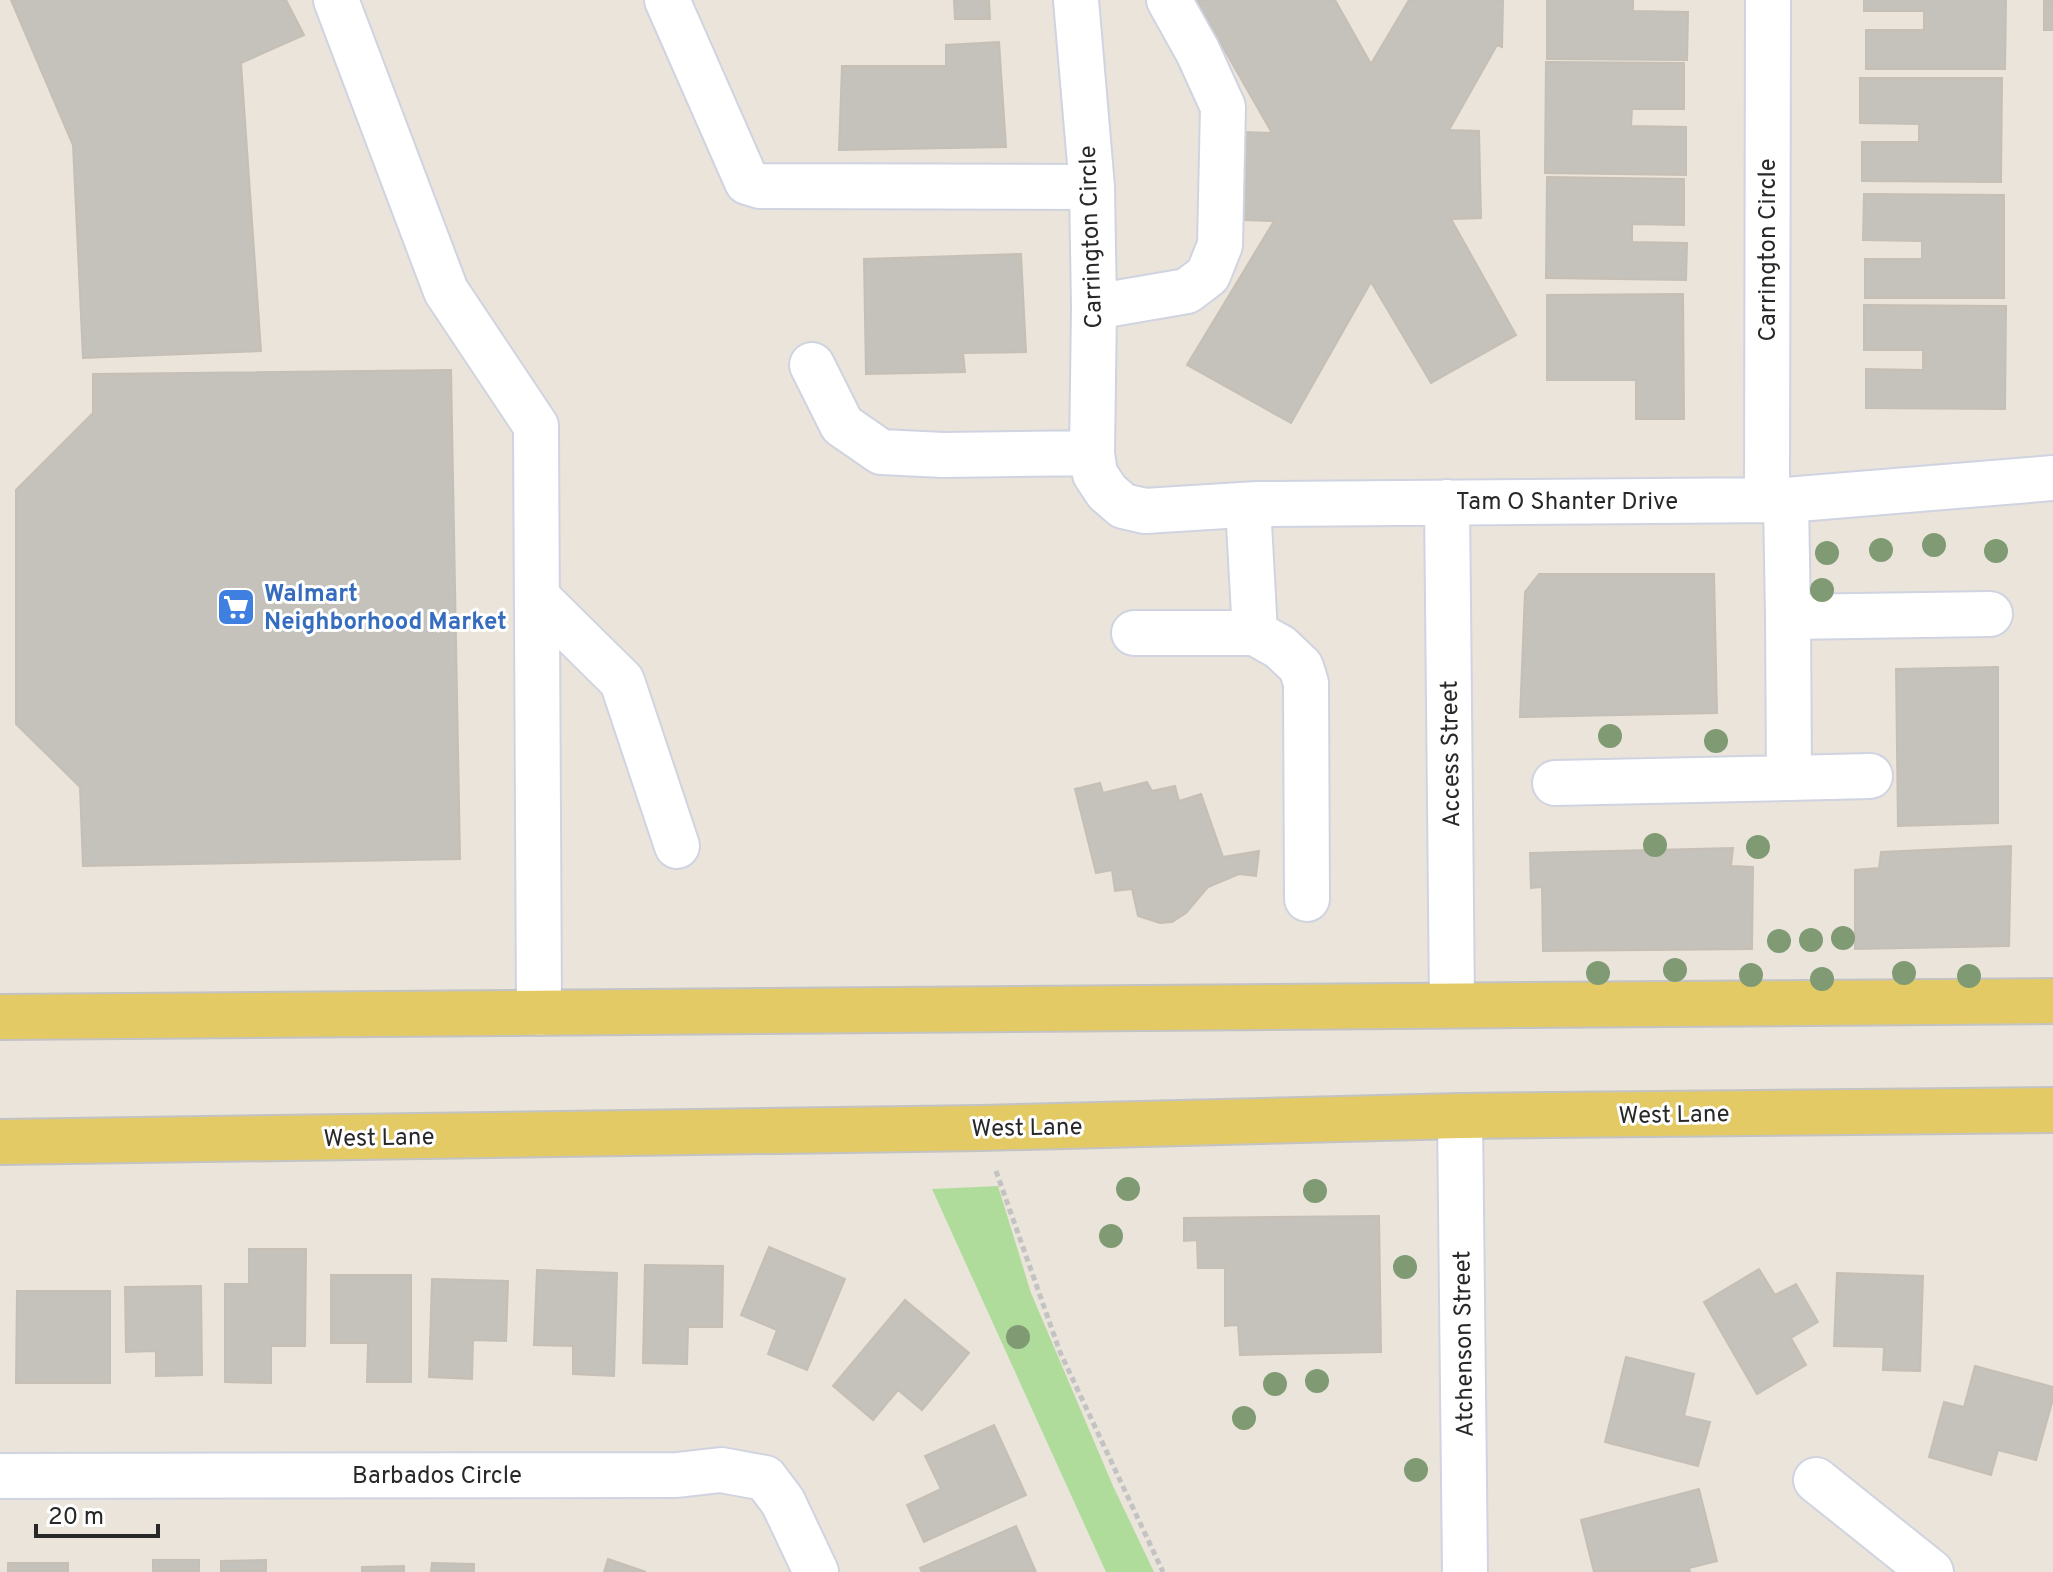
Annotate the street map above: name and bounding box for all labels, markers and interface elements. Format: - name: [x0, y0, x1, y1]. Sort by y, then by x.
- street label: Carrington Circle: [1074, 145, 1110, 329]
- street label: Carrington Circle: [1754, 158, 1784, 342]
- street label: Tam O Shanter Drive: [1456, 488, 1678, 518]
- place label: Walmart Neighborhood Market: [264, 580, 507, 638]
- supermarket icon: Walmart Neighborhood Market: [215, 586, 257, 628]
- street label: Access Street: [1436, 680, 1468, 828]
- street label: West Lane: [1618, 1100, 1730, 1132]
- street label: West Lane: [971, 1113, 1083, 1145]
- street label: West Lane: [323, 1123, 435, 1155]
- street label: Atchenson Street: [1448, 1250, 1482, 1438]
- street label: Barbados Circle: [352, 1462, 522, 1492]
- scale bar: [36, 1488, 158, 1538]
- text: 20 m: [48, 1503, 104, 1533]

